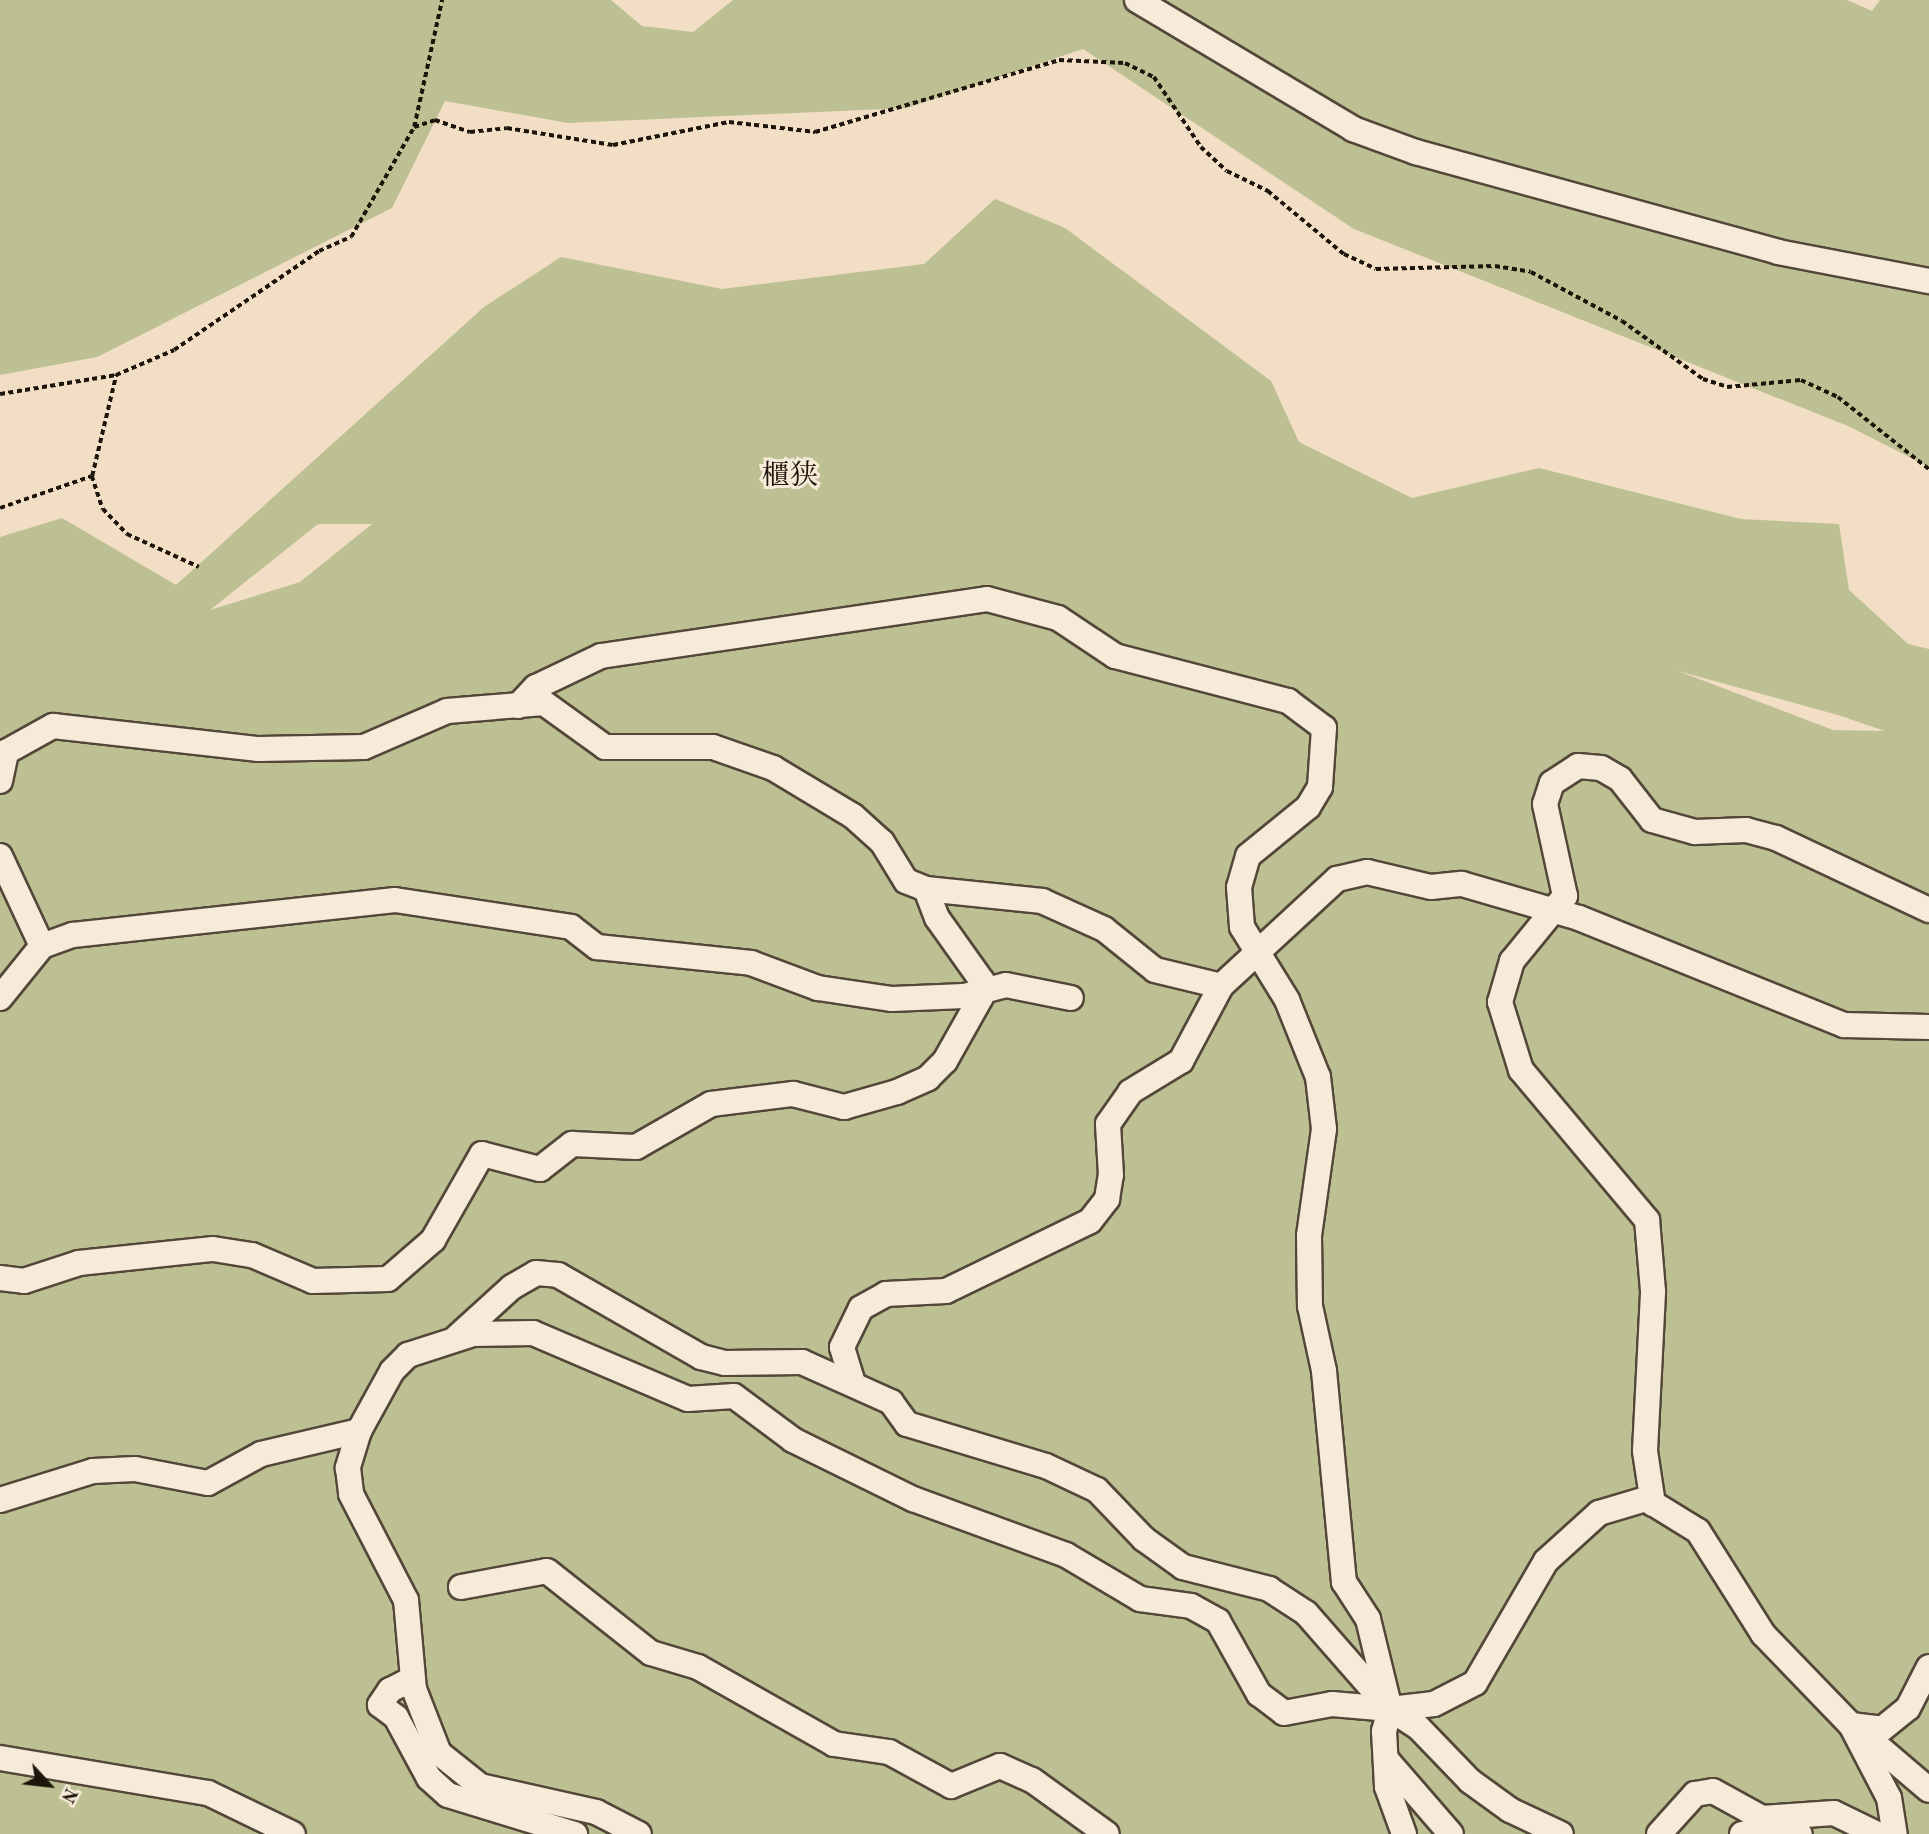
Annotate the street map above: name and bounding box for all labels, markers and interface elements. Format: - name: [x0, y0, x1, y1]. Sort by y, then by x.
- district label: 櫃狭: [762, 460, 818, 494]
- north arrow: [14, 1750, 84, 1820]
- text: N: [56, 1784, 80, 1806]

